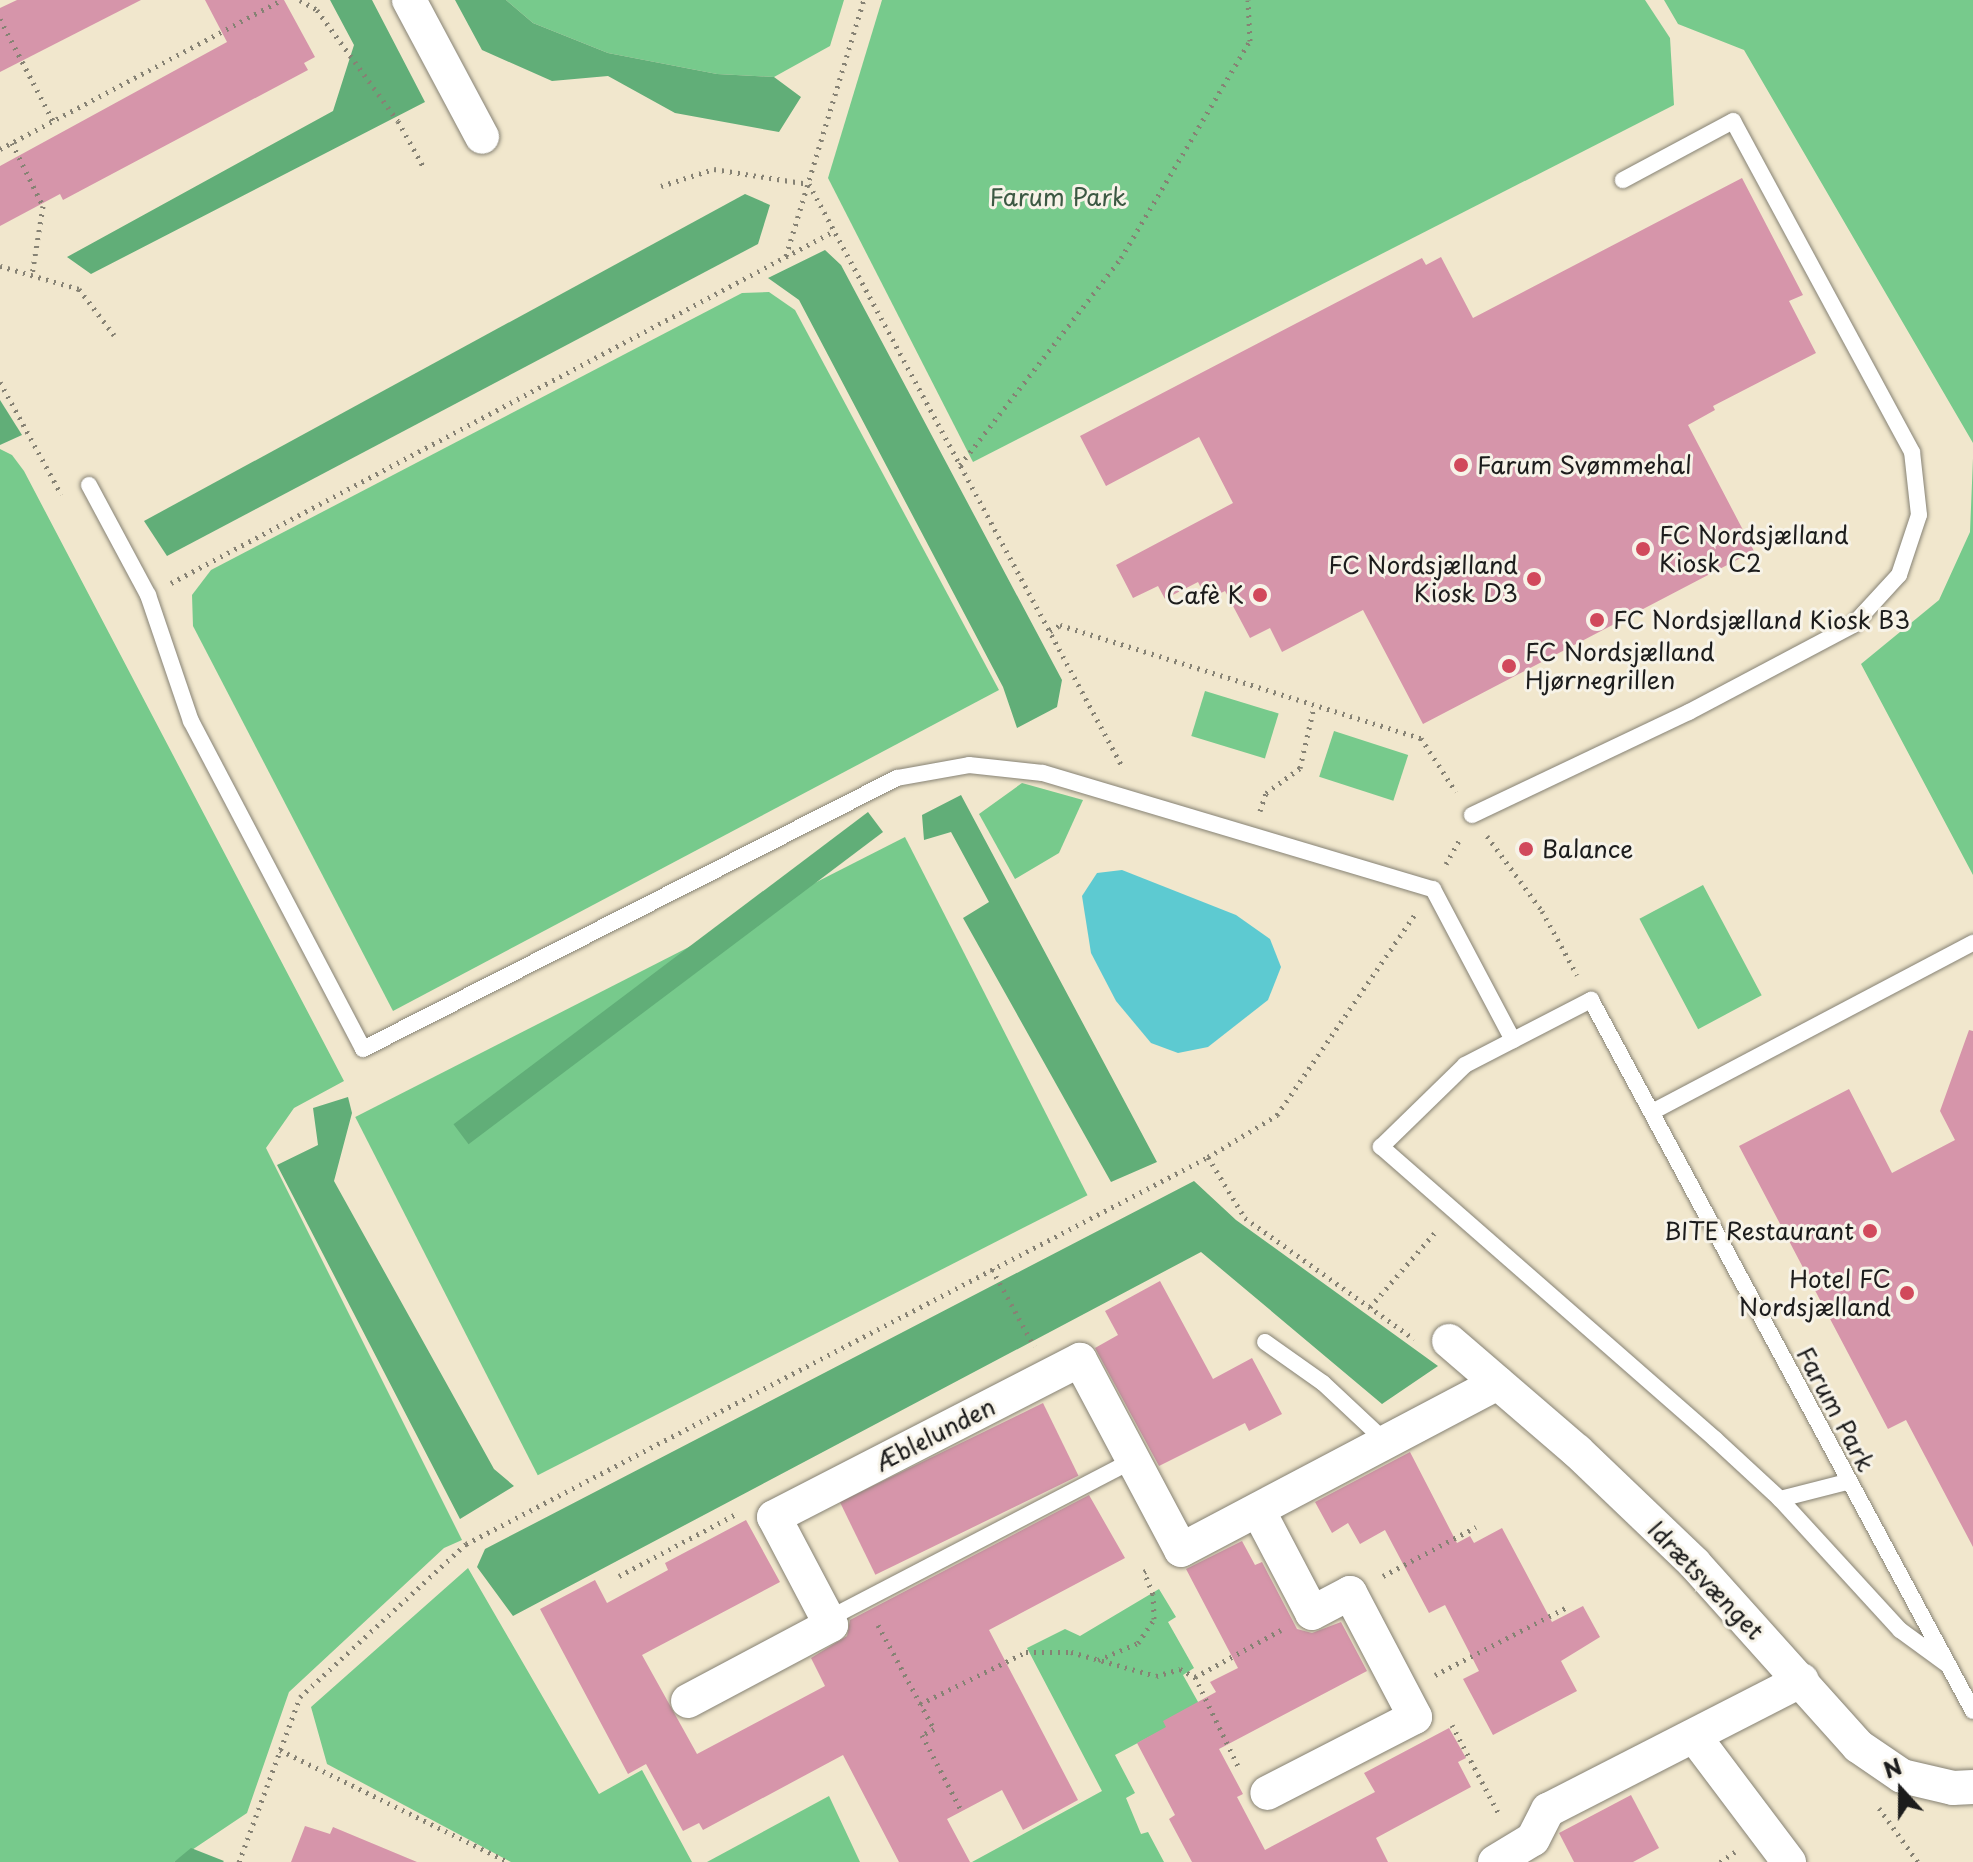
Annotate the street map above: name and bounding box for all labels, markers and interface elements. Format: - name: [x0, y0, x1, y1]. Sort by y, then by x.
- park label: Farum Park: [990, 183, 1126, 211]
- place label: Farum Svømmehal: [1477, 451, 1691, 479]
- marker: Farum Svømmehal: [1452, 456, 1470, 474]
- place label: FC Nordsjælland Kiosk C2: [1659, 521, 1851, 577]
- marker: FC Nordsjælland Kiosk C2: [1634, 540, 1652, 558]
- place label: FC Nordsjælland Kiosk D3: [1326, 551, 1518, 607]
- marker: FC Nordsjælland Kiosk D3: [1525, 570, 1543, 588]
- place label: Cafè K: [1165, 581, 1244, 609]
- marker: Cafè K: [1251, 586, 1269, 604]
- place label: FC Nordsjælland Kiosk B3: [1613, 606, 1914, 634]
- marker: FC Nordsjælland Kiosk B3: [1588, 611, 1606, 629]
- place label: FC Nordsjælland Hjørnegrillen: [1525, 638, 1717, 694]
- marker: FC Nordsjælland Hjørnegrillen: [1500, 657, 1518, 675]
- place label: Balance: [1542, 835, 1633, 863]
- marker: Balance: [1517, 840, 1535, 858]
- place label: BITE Restaurant: [1662, 1217, 1854, 1245]
- marker: BITE Restaurant: [1861, 1222, 1879, 1240]
- place label: Hotel FC Nordsjælland: [1739, 1265, 1891, 1321]
- marker: Hotel FC Nordsjælland: [1898, 1284, 1916, 1302]
- street label: Farum Park: [1791, 1342, 1881, 1476]
- street label: Æblelunden: [870, 1391, 1000, 1477]
- street label: Idrætsvænget: [1642, 1515, 1770, 1645]
- text: N: [1878, 1749, 1906, 1786]
- north arrow: [1861, 1750, 1941, 1830]

